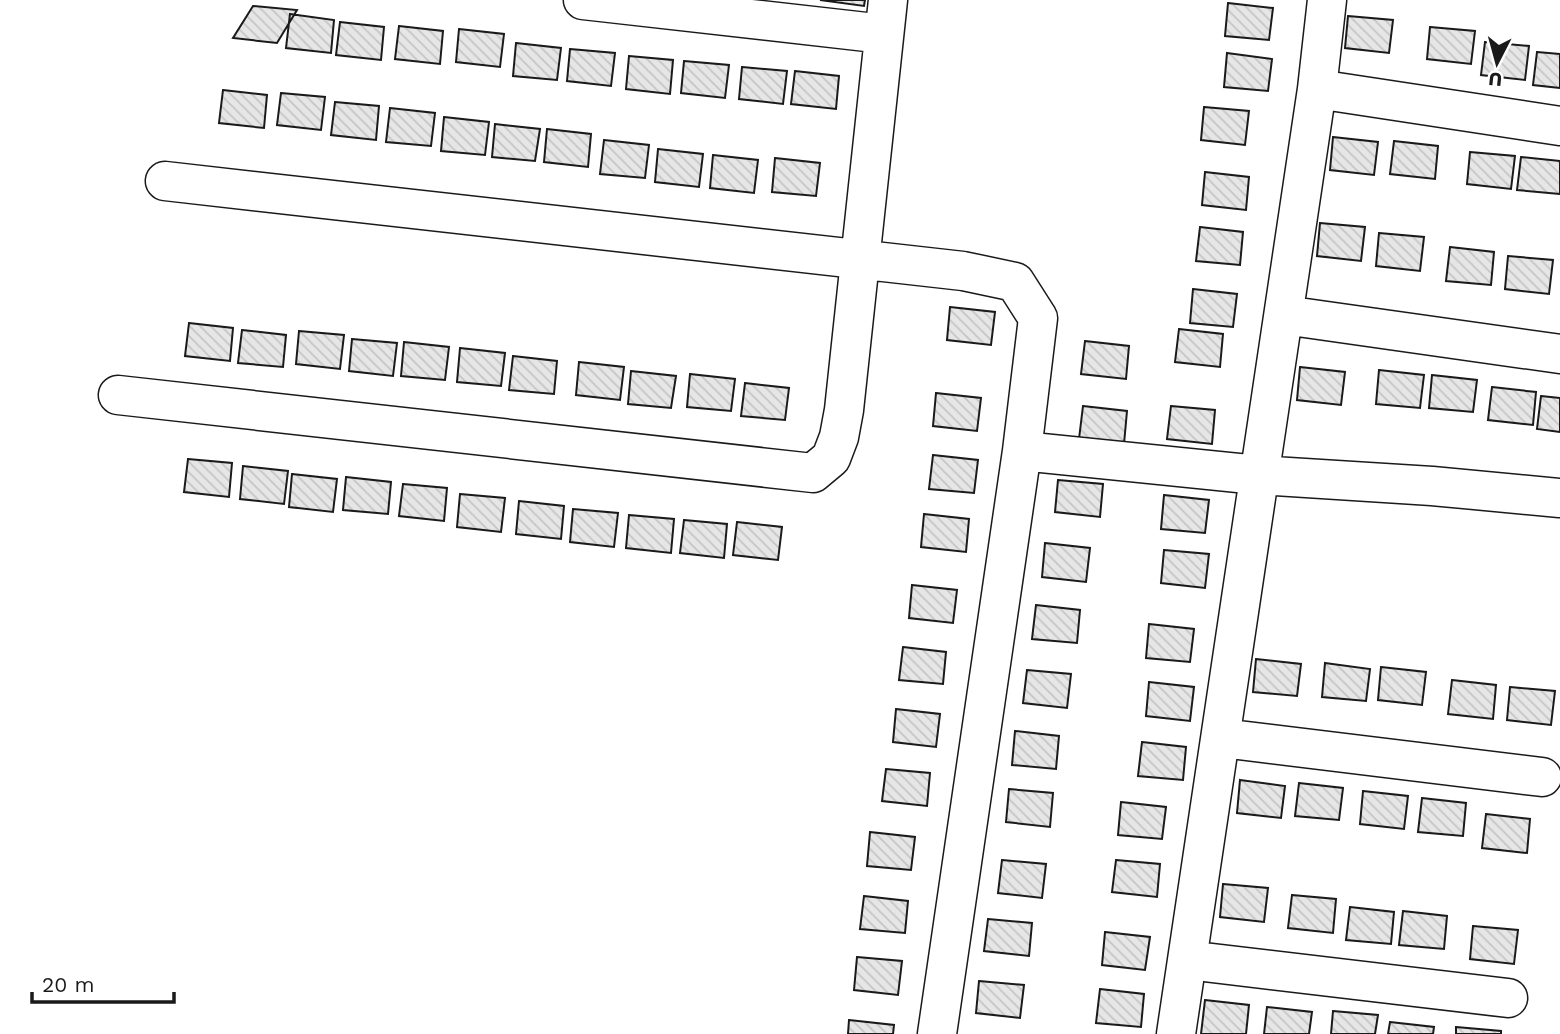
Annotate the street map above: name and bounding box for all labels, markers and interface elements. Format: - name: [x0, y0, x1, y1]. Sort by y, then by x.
- north arrow: [1462, 28, 1532, 98]
- text: U: [1487, 67, 1503, 92]
- scale bar: [32, 960, 173, 1004]
- text: 20 m: [42, 972, 94, 997]

